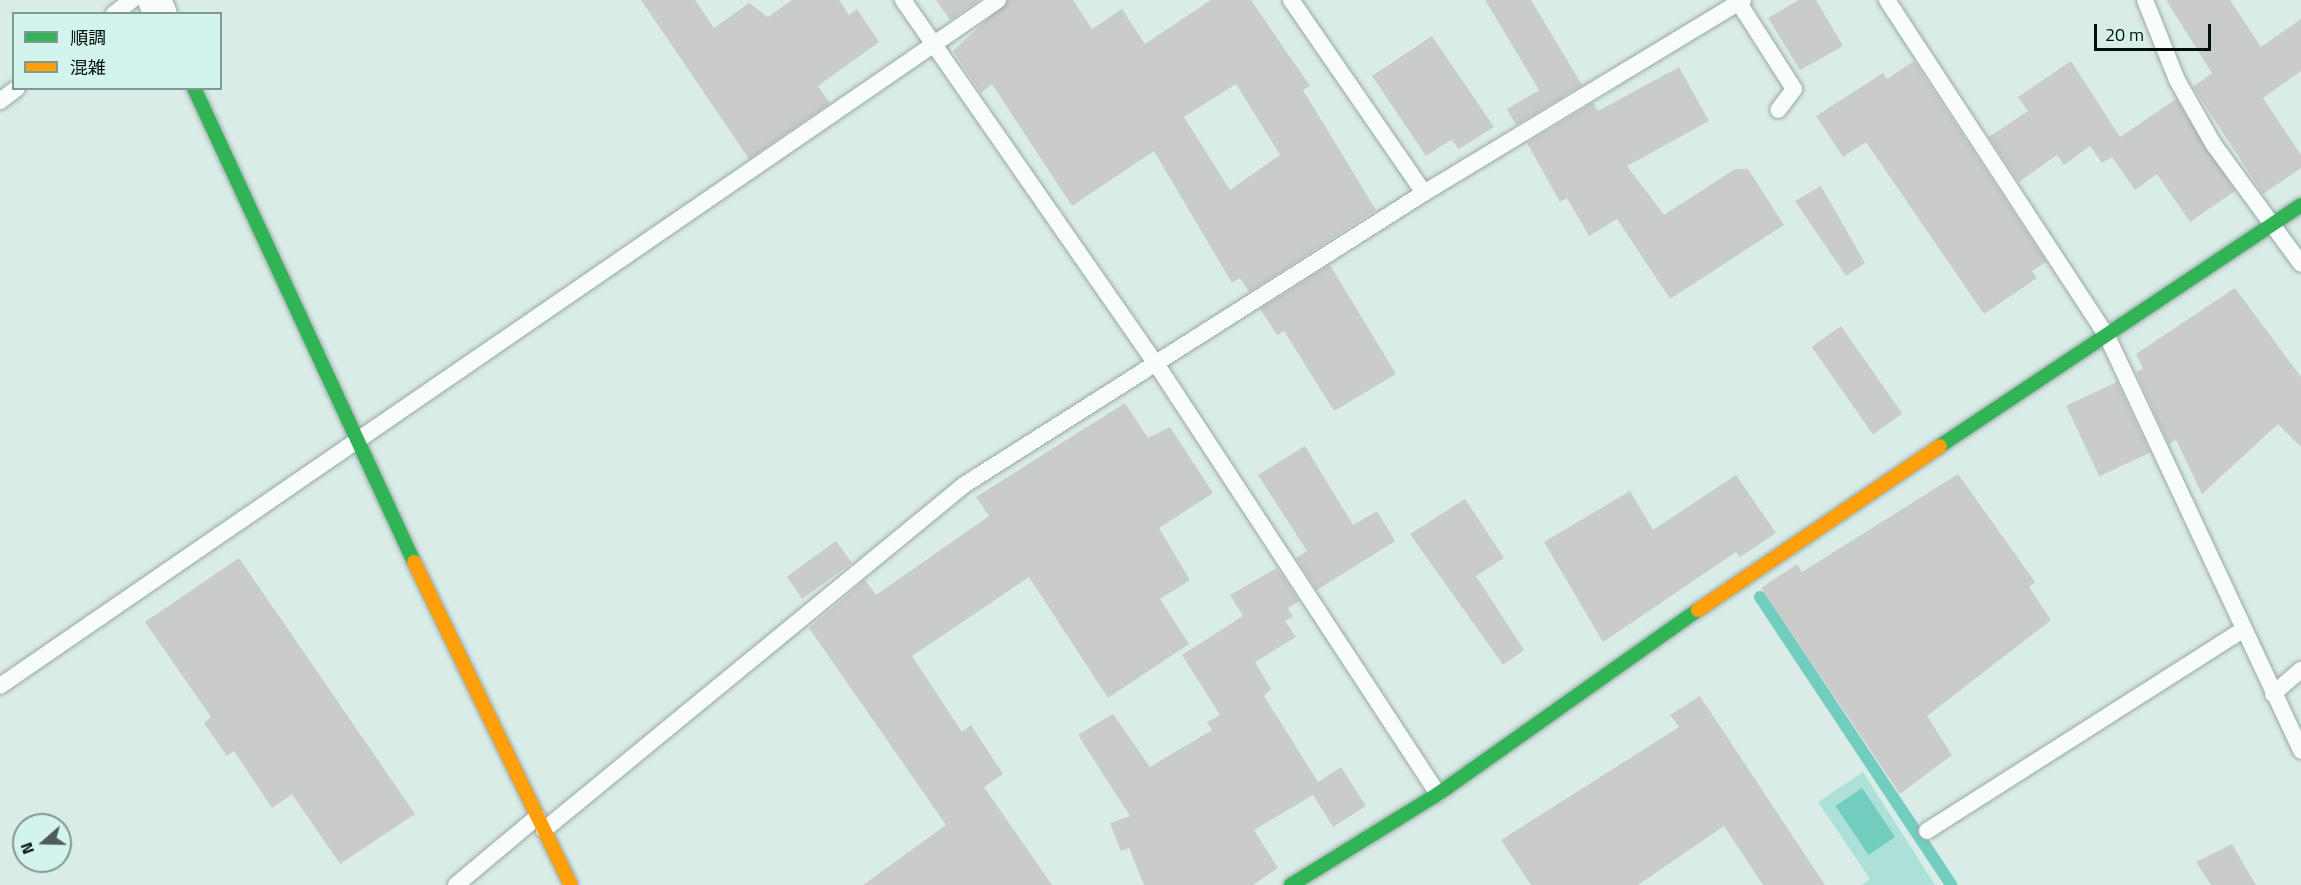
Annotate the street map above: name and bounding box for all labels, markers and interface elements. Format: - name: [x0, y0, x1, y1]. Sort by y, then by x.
- legend: [12, 12, 222, 90]
- scale bar: [2097, 12, 2214, 50]
- text: 20 m: [2105, 21, 2144, 48]
- text: 順調: [70, 24, 106, 51]
- text: 混雑: [70, 54, 106, 81]
- north arrow: [12, 813, 72, 873]
- text: N: [14, 839, 40, 858]

